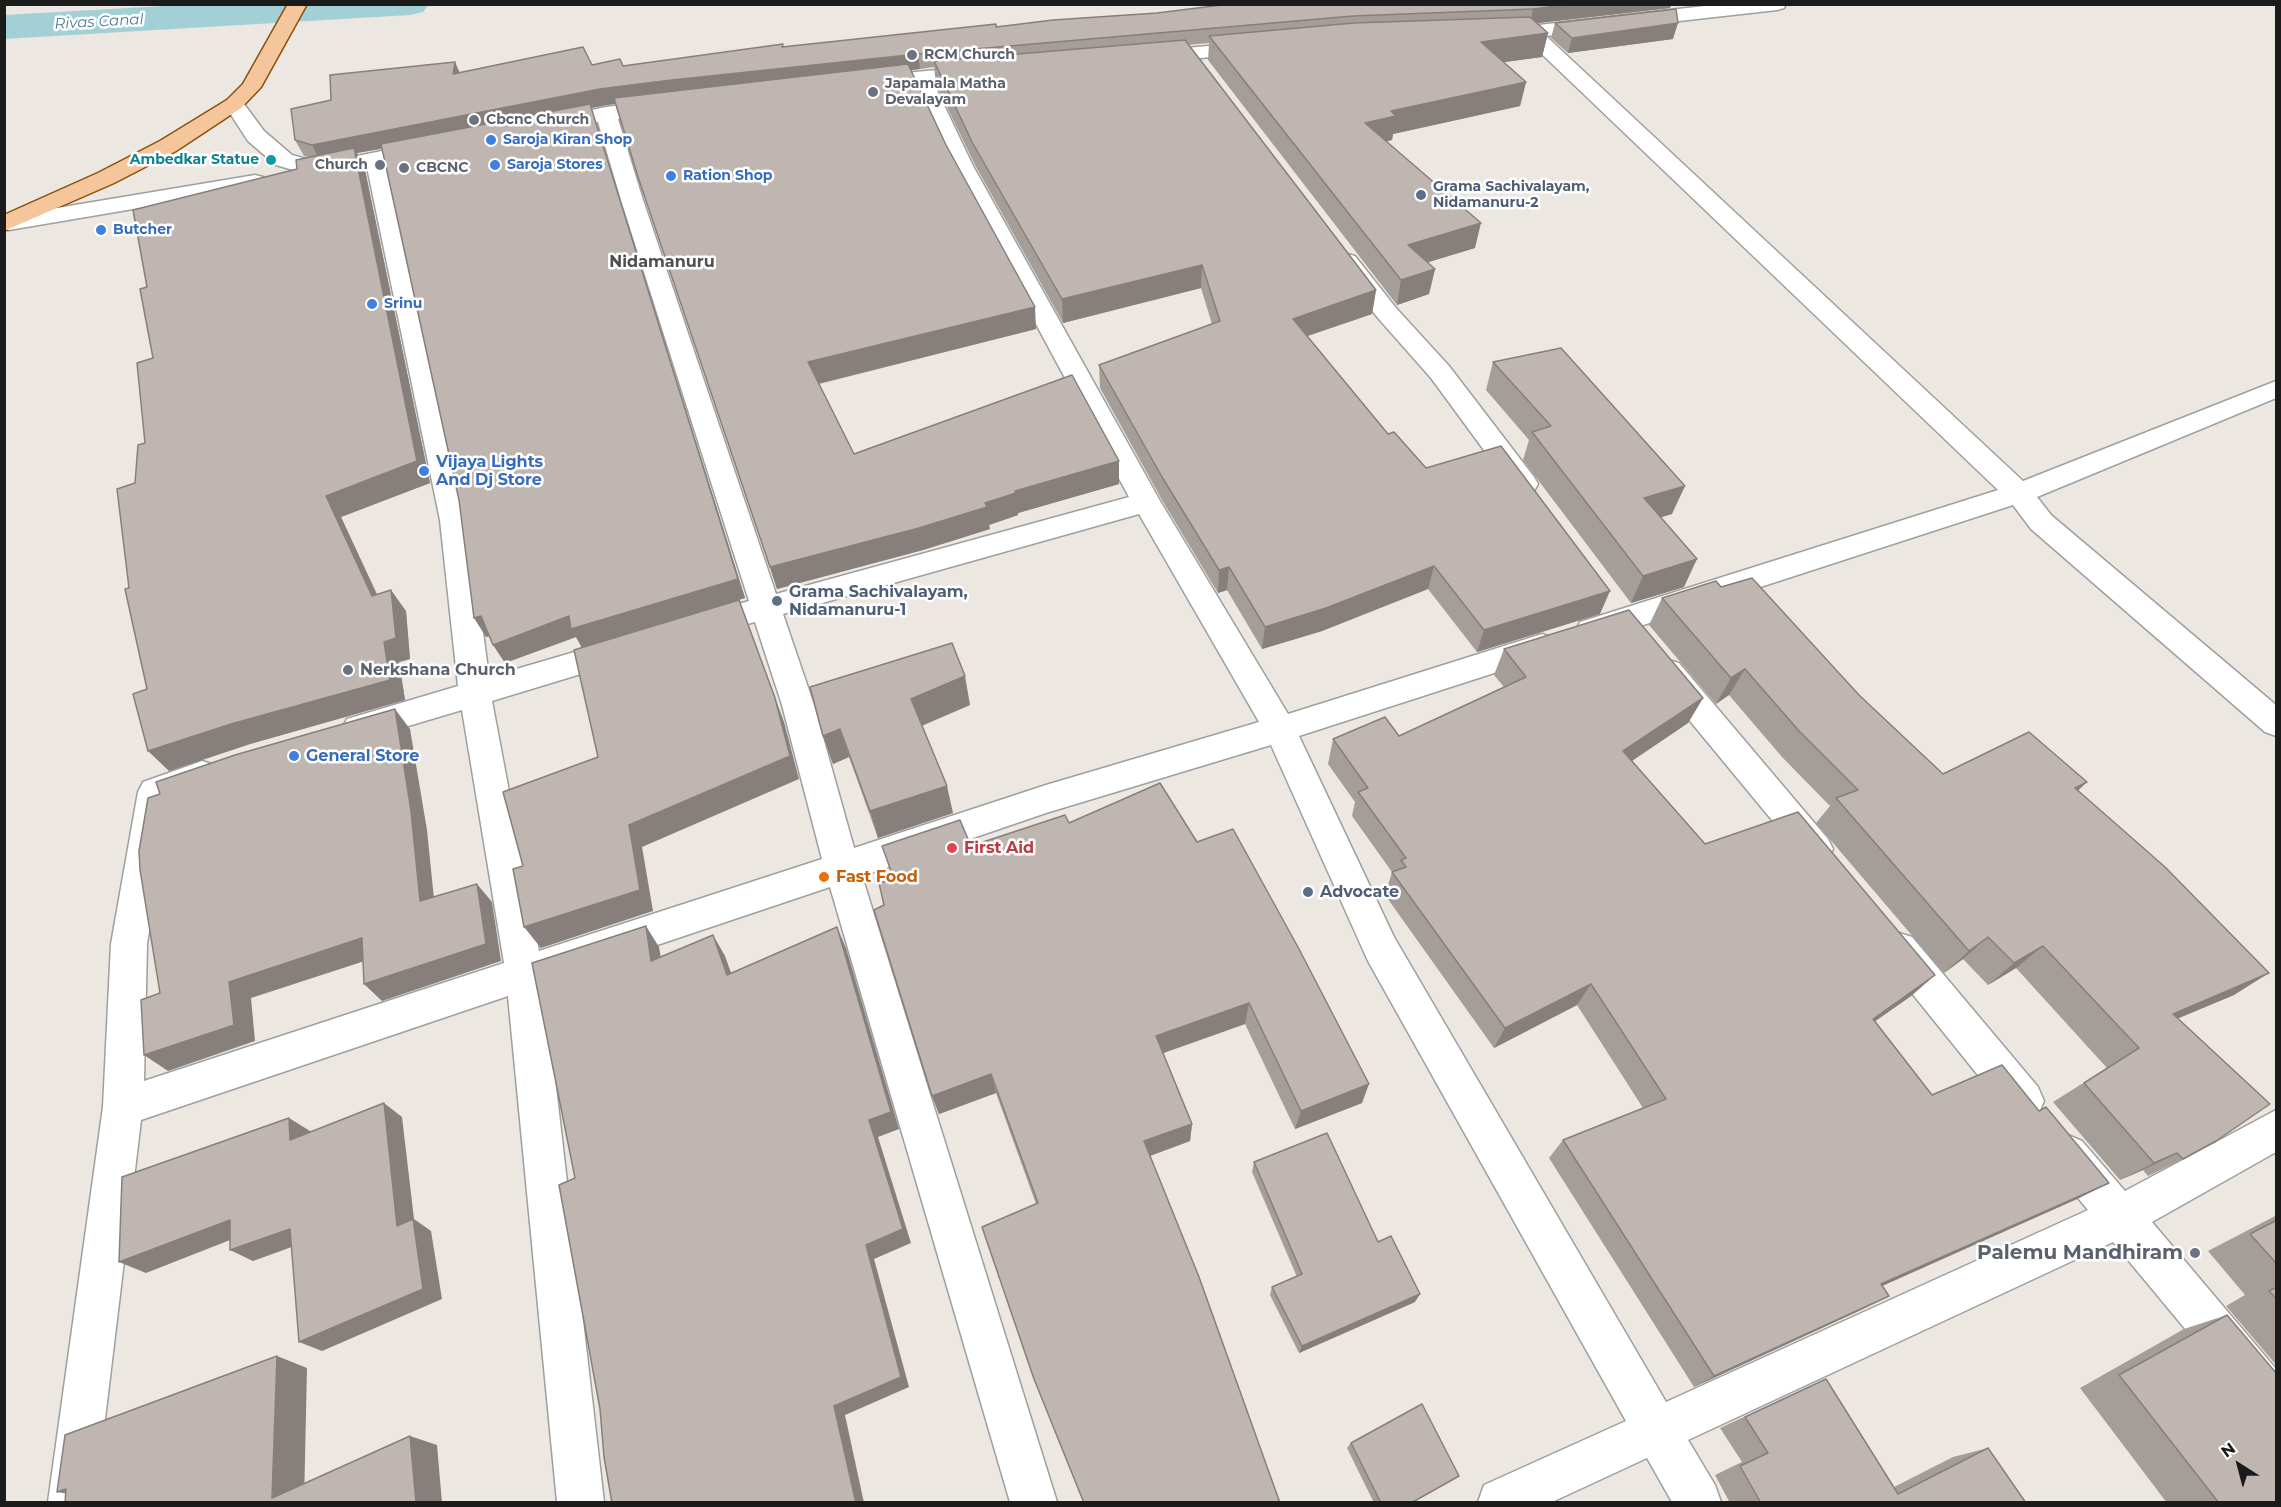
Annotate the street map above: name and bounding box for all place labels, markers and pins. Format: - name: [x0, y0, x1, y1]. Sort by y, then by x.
- place label: RCM Church: [924, 47, 1015, 63]
- marker: RCM Church: [905, 48, 919, 62]
- place label: Japamala Matha Devalayam: [885, 76, 1006, 108]
- marker: Japamala Matha Devalayam: [866, 85, 880, 99]
- place label: Cbcnc Church: [486, 112, 589, 128]
- marker: Cbcnc Church: [467, 113, 481, 127]
- place label: Saroja Kiran Shop: [503, 132, 632, 148]
- marker: Saroja Kiran Shop: [484, 133, 498, 147]
- place label: Ambedkar Statue: [130, 152, 259, 168]
- marker: Ambedkar Statue: [264, 153, 278, 167]
- place label: Church: [315, 157, 368, 173]
- place label: Saroja Stores: [507, 157, 603, 173]
- marker: Church: [373, 158, 387, 172]
- marker: Saroja Stores: [488, 158, 502, 172]
- place label: CBCNC: [416, 160, 468, 176]
- marker: CBCNC: [397, 161, 411, 175]
- place label: Ration Shop: [683, 168, 772, 184]
- marker: Ration Shop: [664, 169, 678, 183]
- place label: Grama Sachivalayam, Nidamanuru-2: [1433, 179, 1589, 212]
- marker: Grama Sachivalayam, Nidamanuru-2: [1414, 188, 1428, 202]
- place label: Butcher: [113, 222, 172, 238]
- marker: Butcher: [94, 223, 108, 237]
- place label: Srinu: [384, 296, 422, 312]
- marker: Srinu: [365, 297, 379, 311]
- place label: Vijaya Lights And Dj Store: [436, 452, 543, 490]
- marker: Vijaya Lights And Dj Store: [417, 464, 431, 478]
- place label: Grama Sachivalayam, Nidamanuru-1: [789, 582, 968, 620]
- marker: Grama Sachivalayam, Nidamanuru-1: [770, 594, 784, 608]
- place label: Nerkshana Church: [360, 660, 516, 680]
- marker: Nerkshana Church: [341, 663, 355, 677]
- place label: General Store: [306, 746, 419, 766]
- marker: General Store: [287, 749, 301, 763]
- place label: First Aid: [964, 838, 1034, 858]
- marker: First Aid: [945, 841, 959, 855]
- place label: Fast Food: [836, 867, 918, 887]
- marker: Fast Food: [817, 870, 831, 884]
- place label: Advocate: [1320, 882, 1399, 902]
- marker: Advocate: [1301, 885, 1315, 899]
- place label: Palemu Mandhiram: [1977, 1241, 2183, 1265]
- marker: Palemu Mandhiram: [2188, 1246, 2202, 1260]

